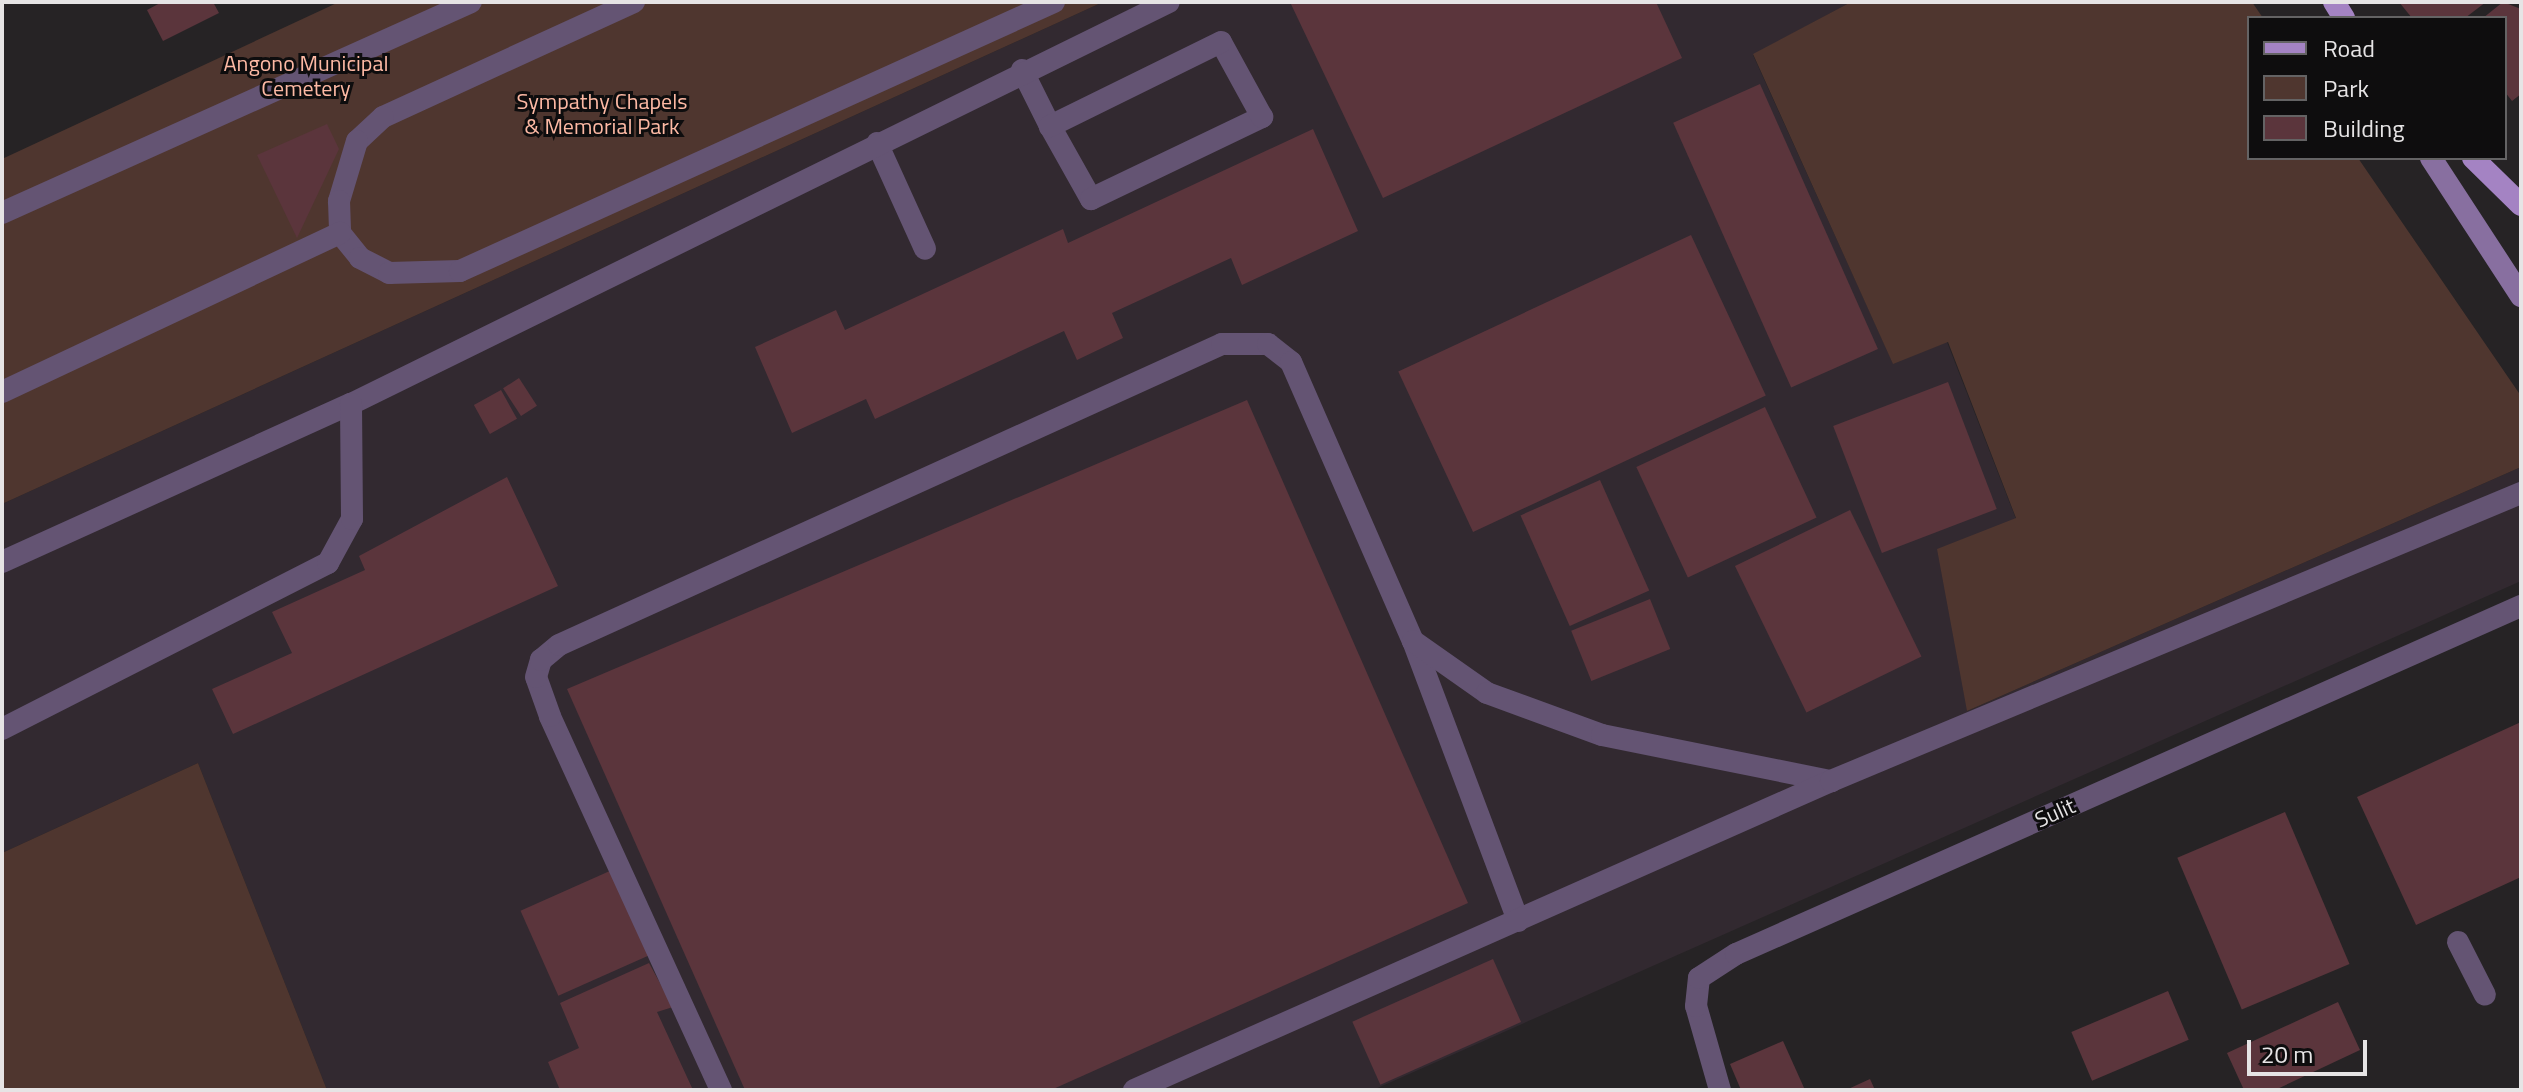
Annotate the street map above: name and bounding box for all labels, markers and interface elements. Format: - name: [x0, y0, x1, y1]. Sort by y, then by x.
- legend: [2247, 16, 2507, 160]
- text: Road: [2323, 30, 2375, 66]
- park label: Angono Municipal Cemetery: [223, 50, 389, 102]
- text: Park: [2323, 70, 2369, 106]
- park label: Sympathy Chapels & Memorial Park: [516, 88, 688, 140]
- text: Building: [2323, 110, 2405, 146]
- street label: Sulit: [2031, 793, 2079, 833]
- scale bar: [2251, 1024, 2371, 1074]
- text: 20 m: [2261, 1036, 2313, 1072]

